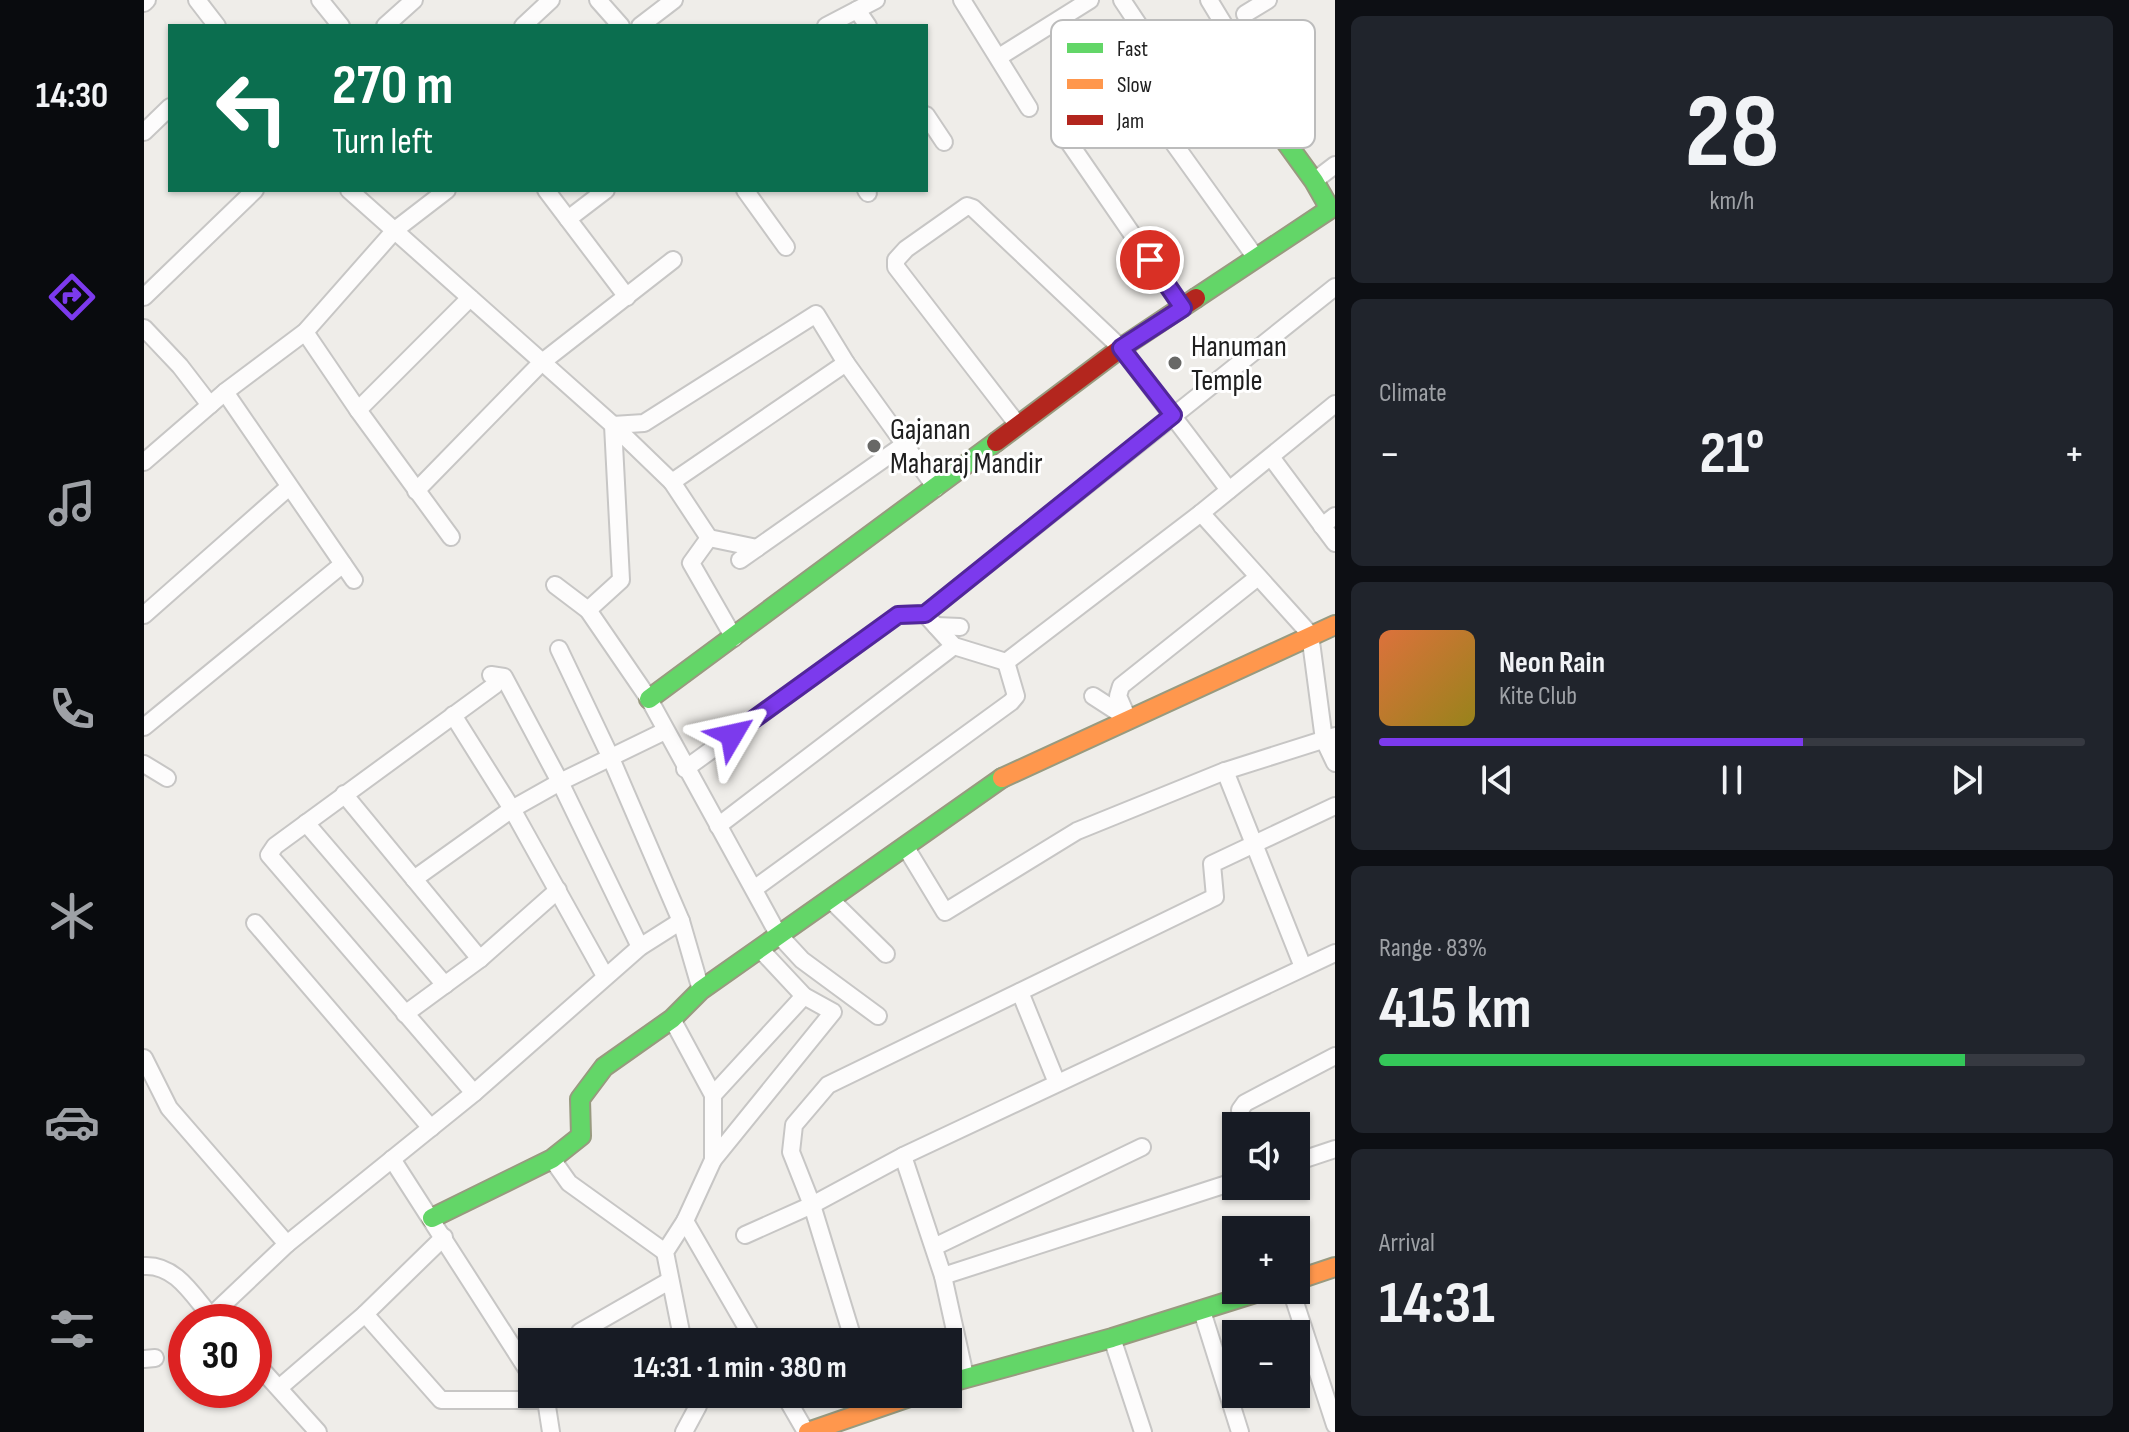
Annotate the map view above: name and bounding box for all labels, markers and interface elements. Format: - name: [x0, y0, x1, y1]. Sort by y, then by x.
- legend: [1051, 20, 1315, 148]
- text: Fast: [1117, 36, 1148, 63]
- text: 270 m: [332, 53, 453, 120]
- icon: left: [200, 56, 304, 160]
- text: 28: [1685, 71, 1779, 196]
- text: Slow: [1117, 72, 1152, 99]
- text: 14:30: [36, 75, 108, 118]
- text: Jam: [1116, 108, 1144, 135]
- text: Turn left: [332, 121, 433, 164]
- text: km/h: [1710, 186, 1754, 217]
- pin: [1116, 226, 1184, 294]
- icon: arrive: [1128, 238, 1172, 282]
- icon: directions: [44, 269, 100, 325]
- place label: Hanuman Temple: [1191, 329, 1287, 399]
- marker: Hanuman Temple: [1166, 354, 1184, 372]
- text: Climate: [1379, 378, 1447, 409]
- place label: Gajanan Maharaj Mandir: [890, 412, 1043, 482]
- text: 21°: [1699, 418, 1765, 490]
- text: −: [1379, 428, 1401, 481]
- text: +: [2063, 428, 2085, 481]
- marker: Gajanan Maharaj Mandir: [865, 437, 883, 455]
- icon: music: [44, 475, 100, 531]
- text: Neon Rain: [1499, 645, 1605, 681]
- icon: phone: [44, 681, 100, 737]
- text: Kite Club: [1499, 681, 1577, 712]
- position arrow: [690, 693, 774, 777]
- icon: previous: [1475, 758, 1519, 802]
- icon: pause: [1710, 758, 1754, 802]
- icon: next: [1945, 758, 1989, 802]
- icon: climate: [44, 888, 100, 944]
- text: Range · 83%: [1379, 933, 1487, 964]
- text: 415 km: [1379, 973, 1531, 1045]
- icon: car: [44, 1094, 100, 1150]
- map controls: [1222, 1112, 1310, 1408]
- button: sound: [1222, 1112, 1310, 1200]
- button: +: [1222, 1216, 1310, 1304]
- text: Arrival: [1379, 1228, 1435, 1259]
- text: 14:31: [1379, 1268, 1495, 1340]
- icon: filters: [44, 1301, 100, 1357]
- speed limit sign: 30: [168, 1304, 272, 1408]
- button: −: [1222, 1320, 1310, 1408]
- text: 14:31 · 1 min · 380 m: [633, 1350, 847, 1386]

